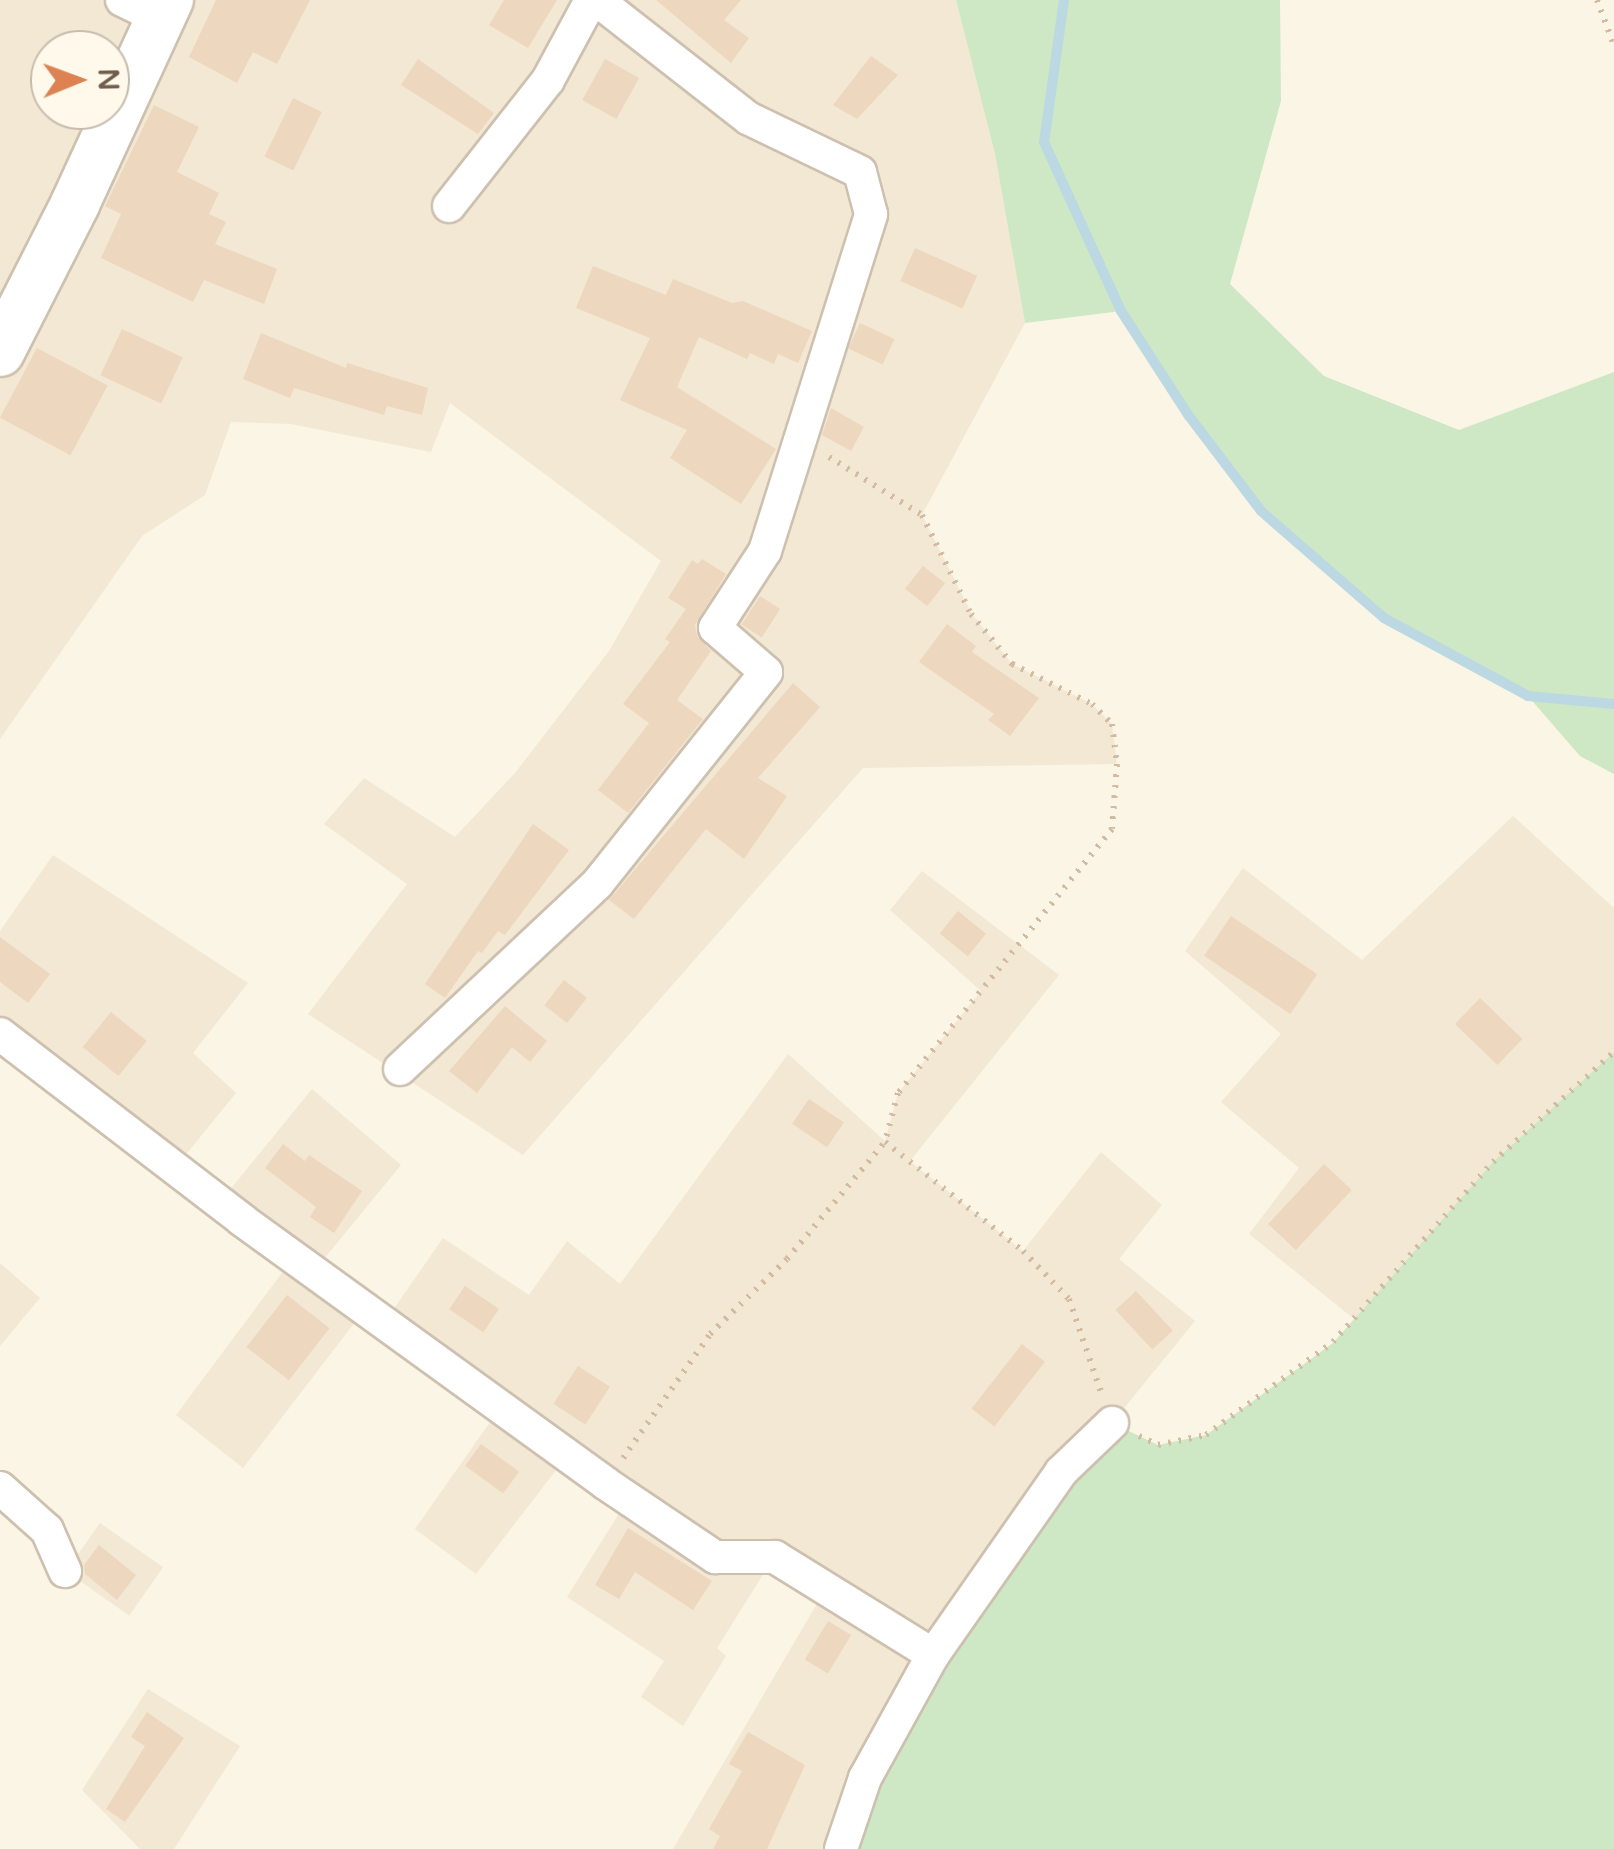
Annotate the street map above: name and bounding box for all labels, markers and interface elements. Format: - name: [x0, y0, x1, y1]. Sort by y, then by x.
- north arrow: [30, 30, 130, 130]
- text: N: [91, 68, 125, 91]

